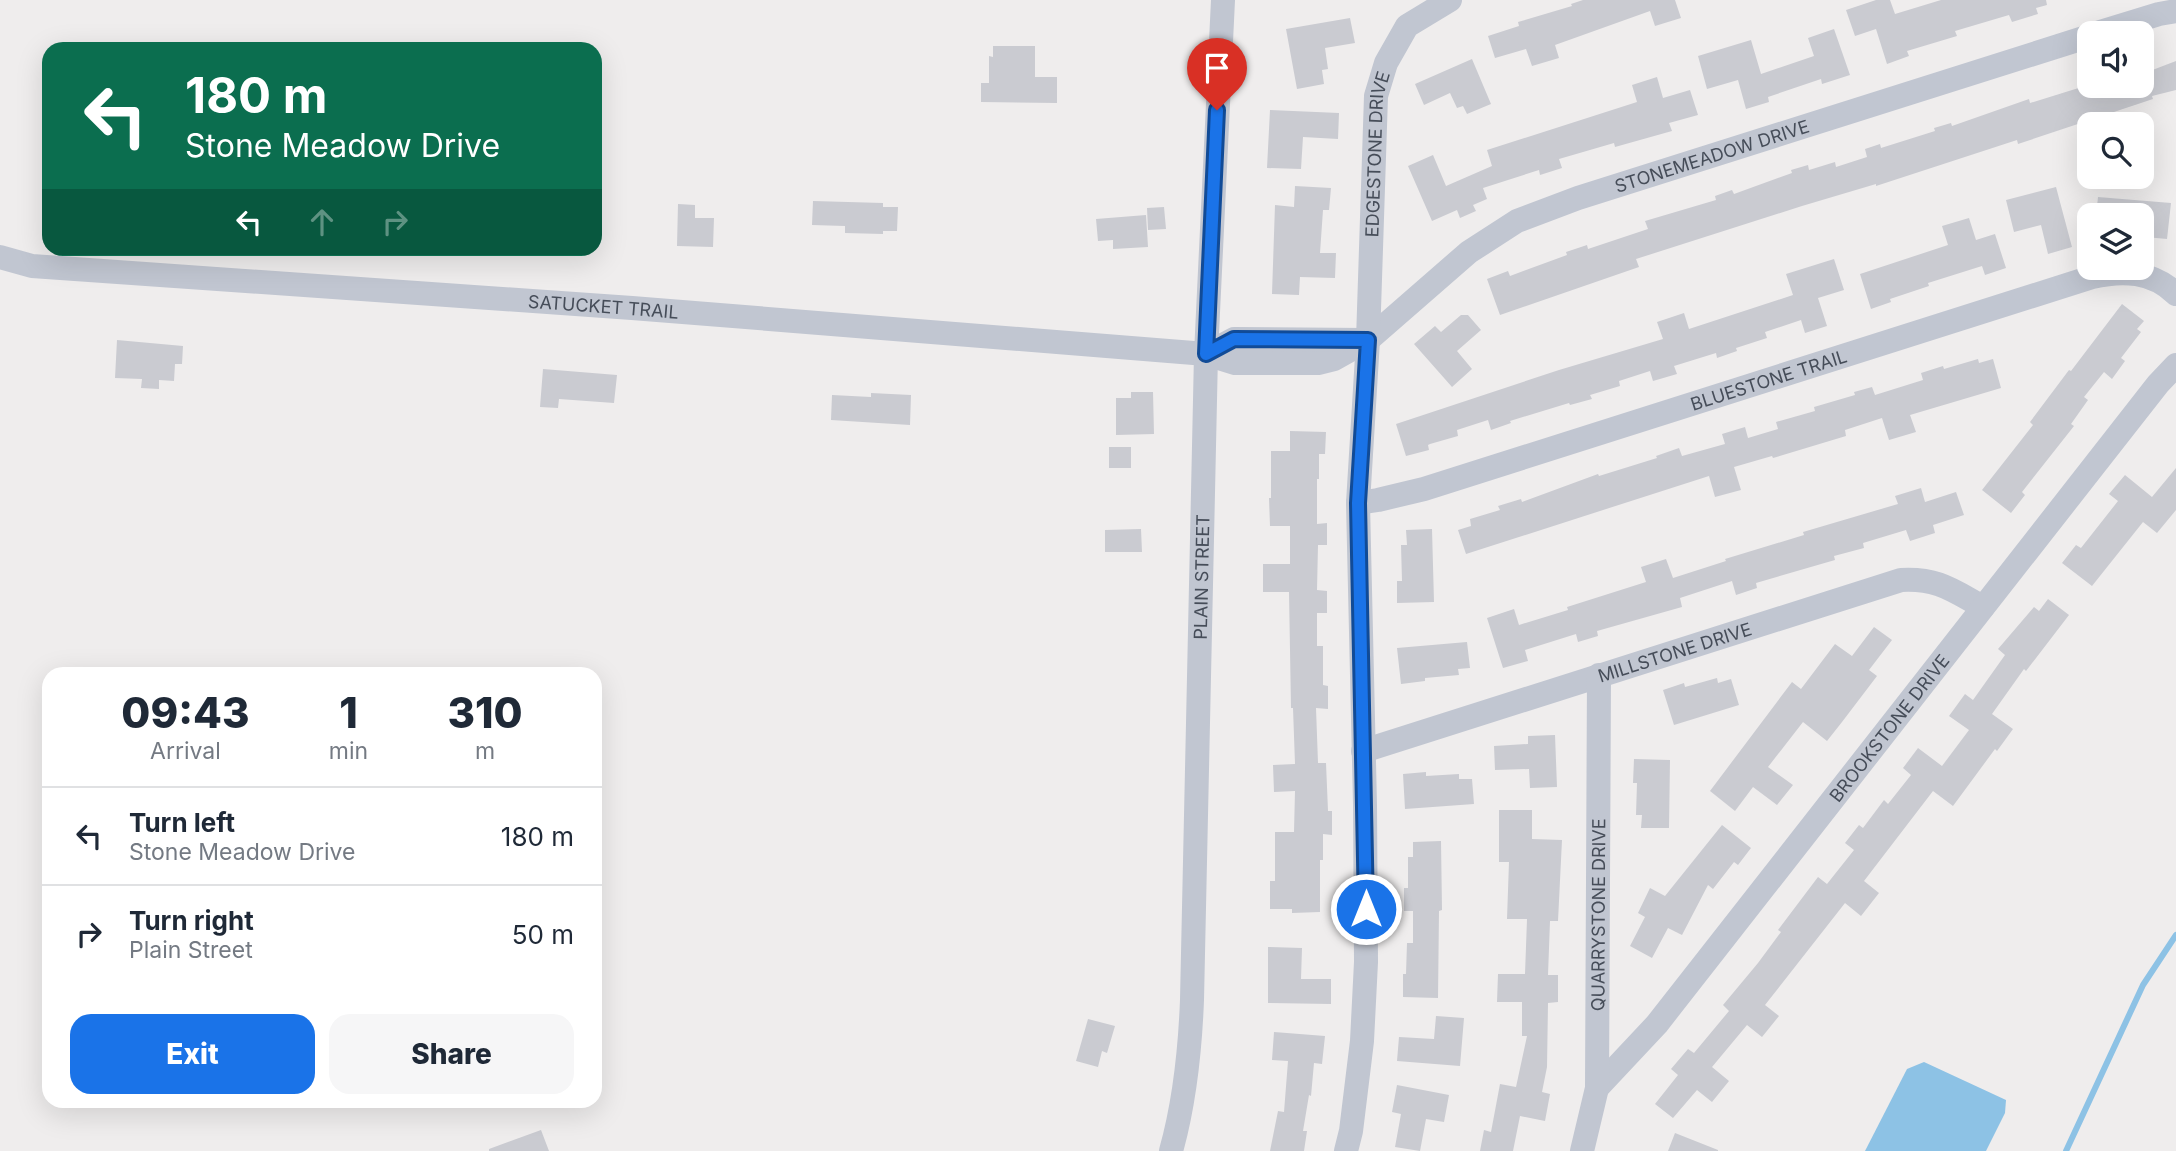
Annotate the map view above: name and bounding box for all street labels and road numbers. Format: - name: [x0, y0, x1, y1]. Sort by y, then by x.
- street label: EDGESTONE DRIVE: [1361, 69, 1393, 238]
- street label: STONEMEADOW DRIVE: [1612, 115, 1812, 196]
- street label: SATUCKET TRAIL: [527, 290, 679, 322]
- street label: BLUESTONE TRAIL: [1688, 345, 1849, 414]
- street label: PLAIN STREET: [1189, 514, 1213, 640]
- street label: MILLSTONE DRIVE: [1595, 618, 1754, 686]
- street label: BROOKSTONE DRIVE: [1825, 650, 1953, 806]
- street label: QUARRYSTONE DRIVE: [1587, 818, 1609, 1011]

